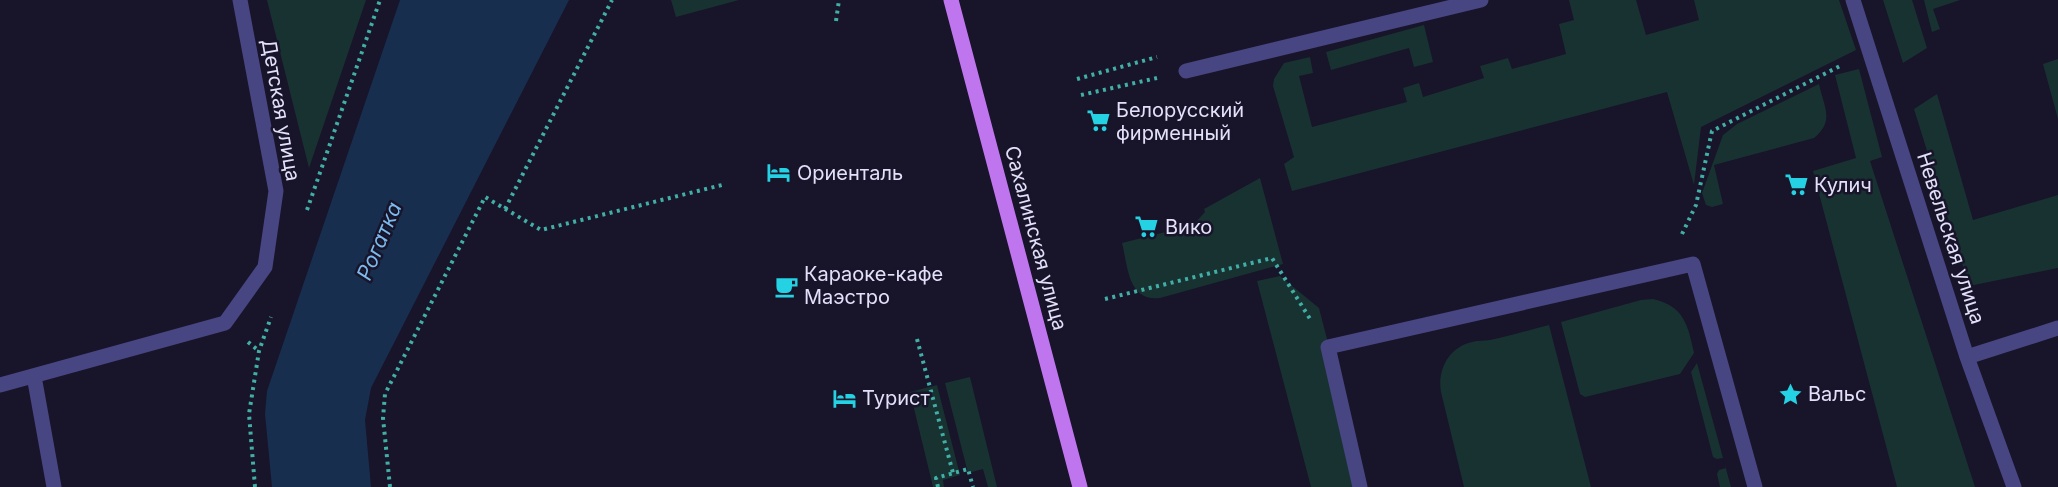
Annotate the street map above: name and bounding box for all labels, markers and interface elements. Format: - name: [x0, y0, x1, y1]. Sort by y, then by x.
- street label: Детская улица: [257, 37, 305, 183]
- place label: Белорусский фирменный: [1116, 98, 1244, 145]
- supermarket icon: Белорусский фирменный: [1085, 108, 1111, 134]
- street label: Сахалинская улица: [1000, 143, 1072, 333]
- street label: Невельская улица: [1912, 149, 1990, 327]
- hotel icon: Ориенталь: [766, 160, 792, 186]
- place label: Ориенталь: [797, 161, 903, 185]
- supermarket icon: Кулич: [1783, 172, 1809, 198]
- place label: Кулич: [1814, 173, 1872, 197]
- water label: Рогатка: [351, 198, 407, 284]
- supermarket icon: Вико: [1134, 214, 1160, 240]
- place label: Вико: [1165, 215, 1212, 239]
- place label: Караоке-кафе Маэстро: [804, 262, 943, 309]
- cafe icon: Караоке-кафе Маэстро: [773, 273, 799, 299]
- place icon: Вальс: [1777, 381, 1803, 407]
- place label: Вальс: [1808, 382, 1866, 406]
- hotel icon: Турист: [831, 385, 857, 411]
- place label: Турист: [862, 386, 930, 410]

